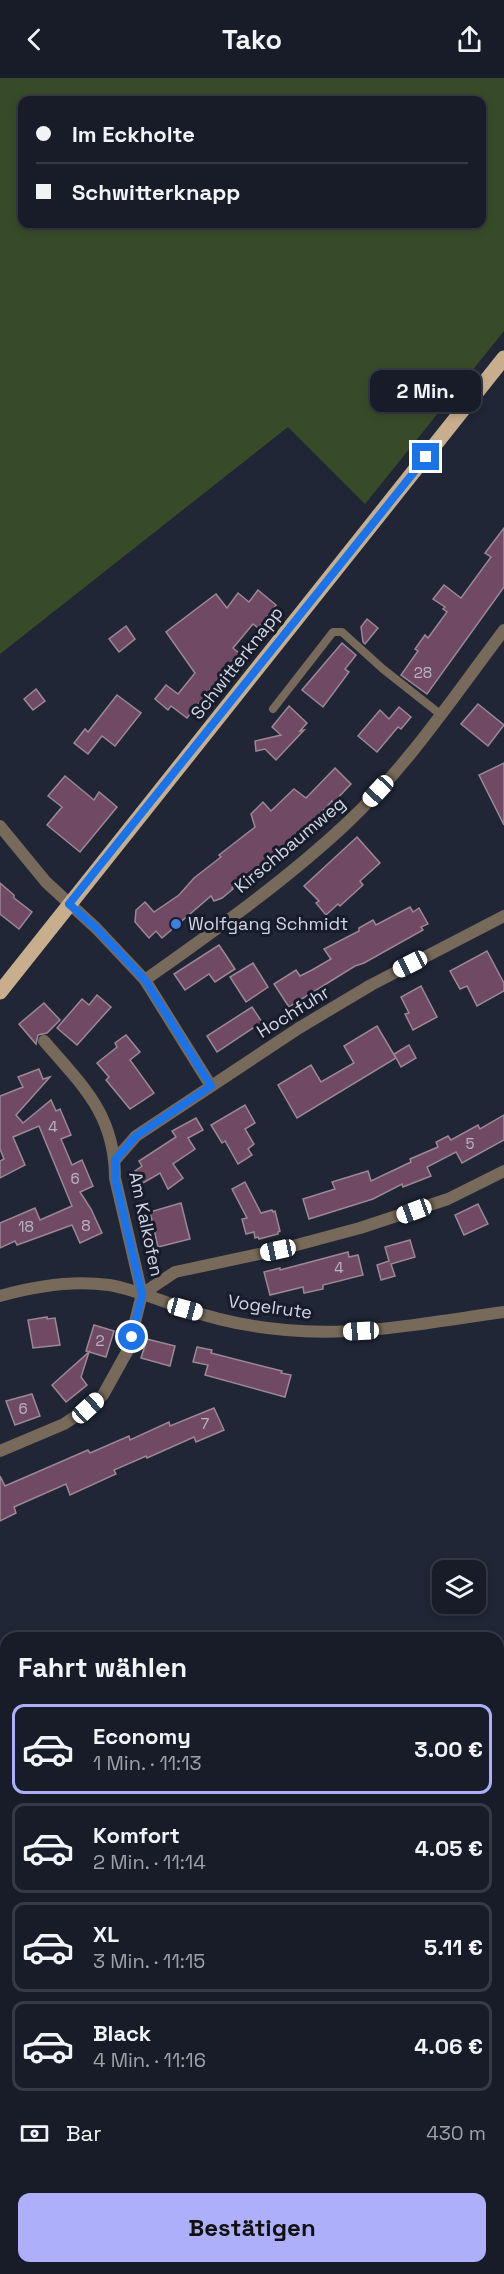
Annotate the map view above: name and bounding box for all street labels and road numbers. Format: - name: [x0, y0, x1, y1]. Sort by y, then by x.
- street label: Schwitterknapp: [185, 601, 288, 724]
- street label: Kirschbaumweg: [229, 792, 350, 898]
- street label: Hochfuhr: [252, 980, 333, 1043]
- street label: Am Kalkofen: [124, 1169, 169, 1278]
- street label: Vogelrute: [227, 1289, 314, 1324]

